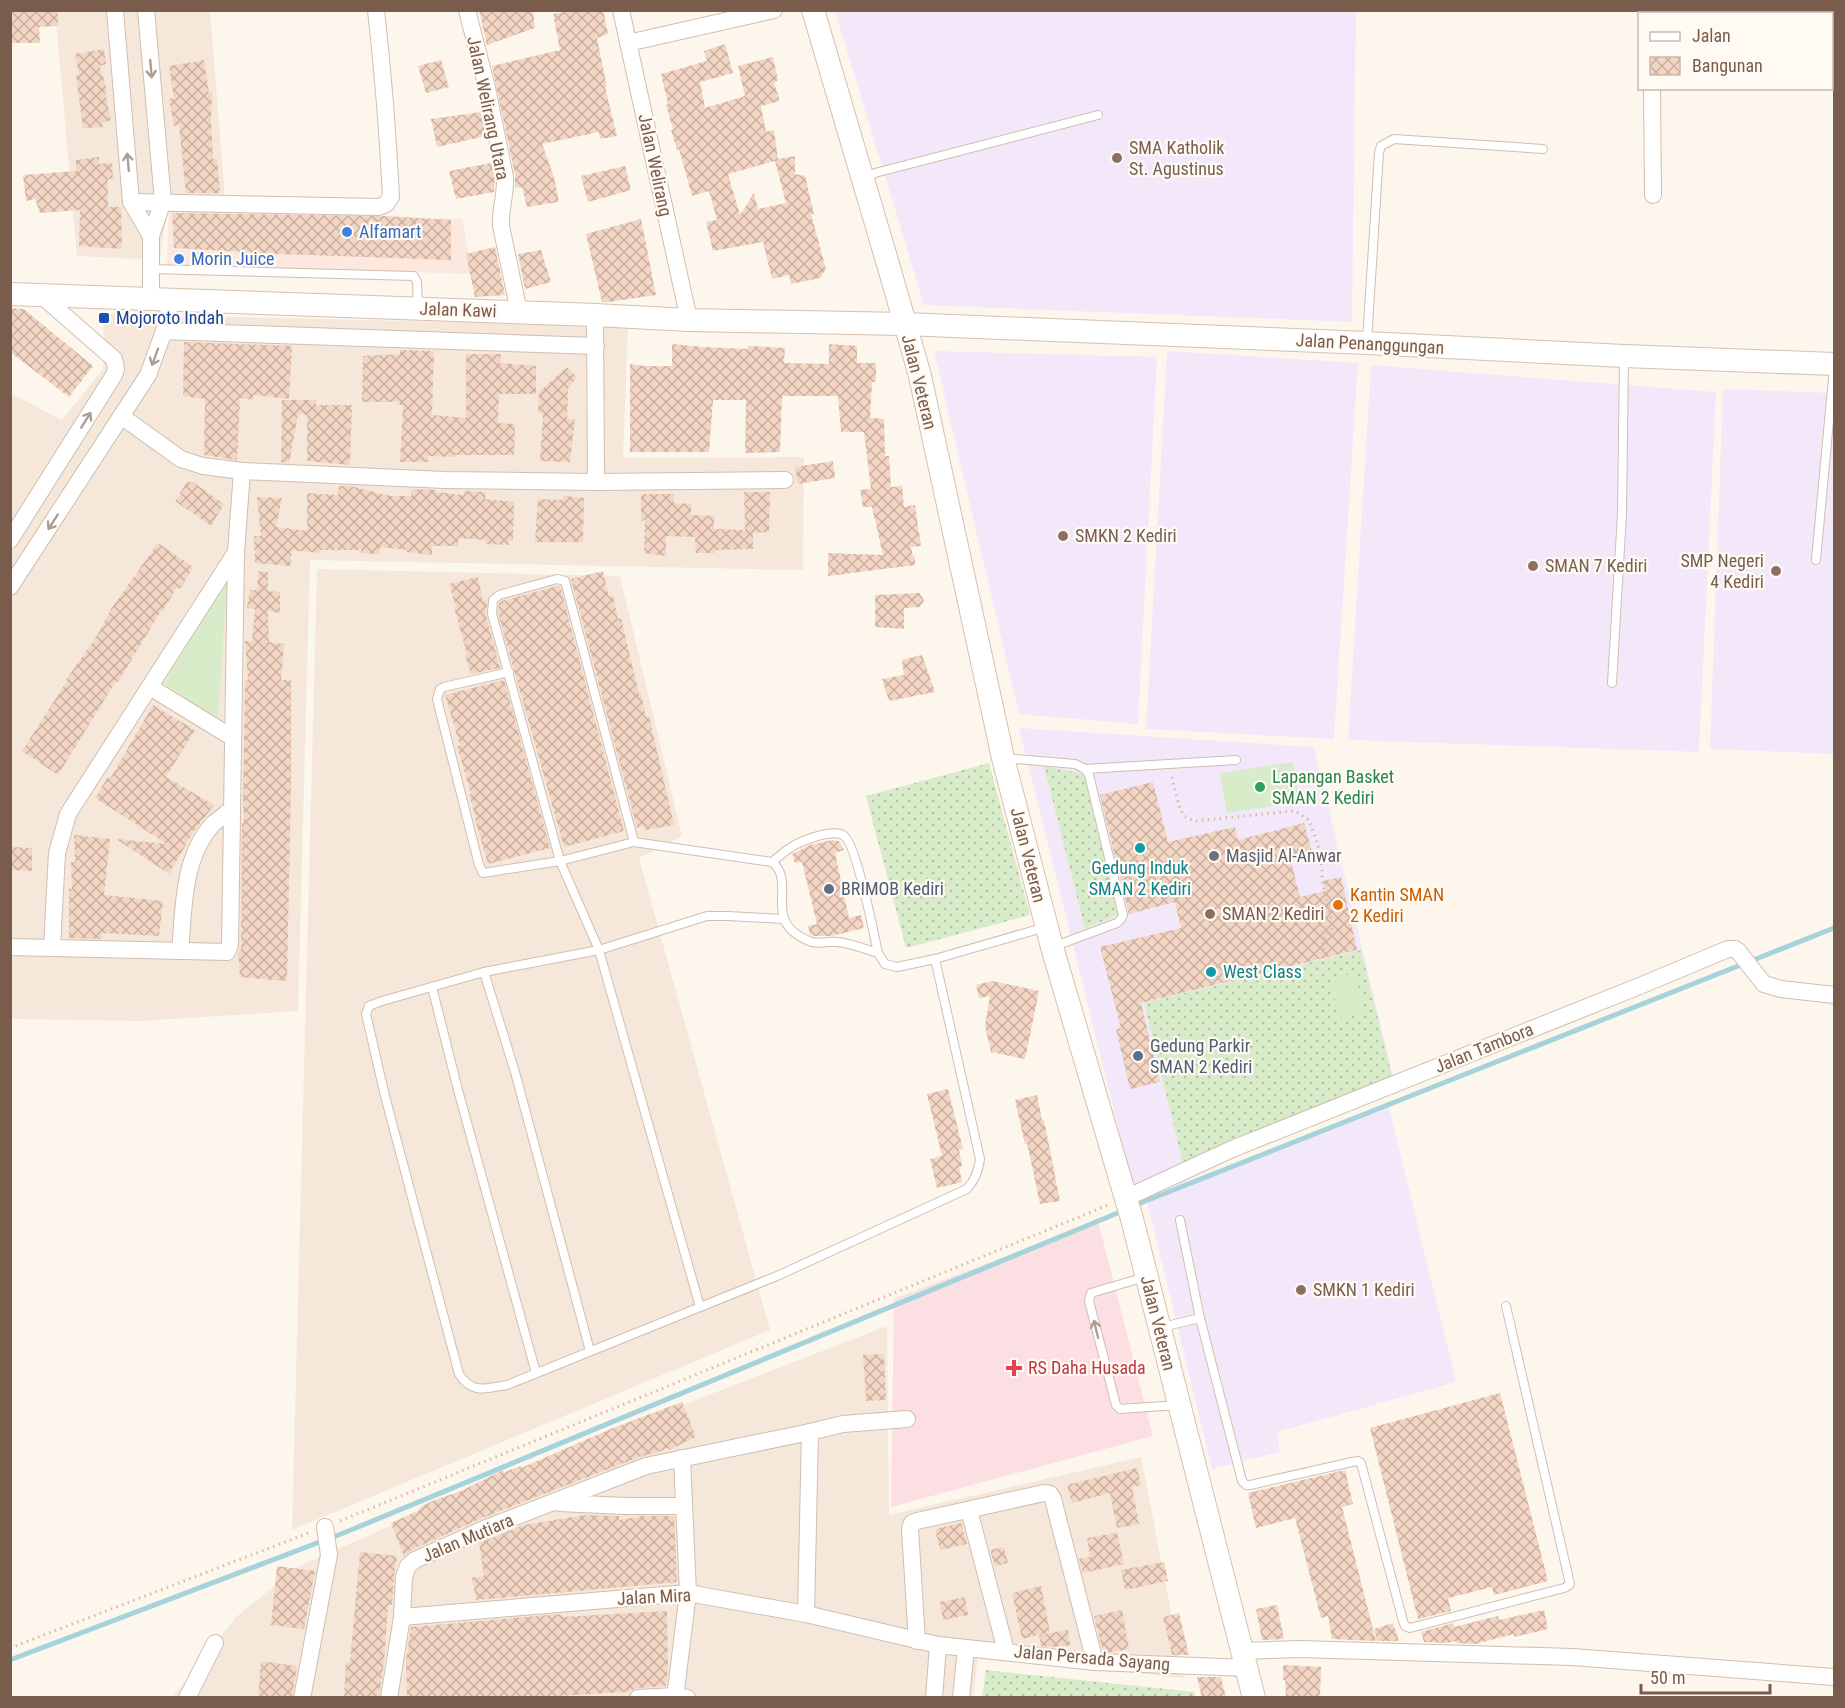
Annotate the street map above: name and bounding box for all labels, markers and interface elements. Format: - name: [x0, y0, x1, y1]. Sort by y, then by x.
- legend: [1638, 12, 1833, 90]
- text: Jalan: [1692, 25, 1731, 46]
- street label: Jalan Welirang Utara: [463, 34, 514, 182]
- text: Bangunan: [1692, 55, 1763, 76]
- one-way arrow: [146, 58, 157, 78]
- street label: Jalan Welirang: [634, 112, 677, 218]
- place label: SMA Katholik St. Agustinus: [1129, 137, 1224, 179]
- marker: SMA Katholik St. Agustinus: [1110, 151, 1124, 165]
- one-way arrow: [122, 152, 133, 172]
- place label: Alfamart: [359, 221, 421, 242]
- marker: Alfamart: [340, 225, 354, 239]
- place label: Morin Juice: [191, 248, 274, 269]
- marker: Morin Juice: [172, 252, 186, 266]
- street label: Jalan Kawi: [419, 298, 497, 321]
- place label: Mojoroto Indah: [116, 307, 224, 328]
- marker: Mojoroto Indah: [97, 311, 111, 325]
- street label: Jalan Penanggungan: [1295, 329, 1445, 358]
- street label: Jalan Veteran: [898, 332, 941, 432]
- one-way arrow: [148, 347, 159, 365]
- one-way arrow: [81, 412, 93, 429]
- one-way arrow: [46, 513, 58, 530]
- place label: SMKN 2 Kediri: [1075, 525, 1177, 546]
- marker: SMKN 2 Kediri: [1056, 529, 1070, 543]
- place label: SMP Negeri 4 Kediri: [1680, 550, 1764, 592]
- place label: SMAN 7 Kediri: [1545, 555, 1647, 576]
- marker: SMAN 7 Kediri: [1526, 559, 1540, 573]
- marker: SMP Negeri 4 Kediri: [1769, 564, 1783, 578]
- place label: Lapangan Basket SMAN 2 Kediri: [1272, 766, 1394, 808]
- marker: Lapangan Basket SMAN 2 Kediri: [1253, 780, 1267, 794]
- street label: Jalan Veteran: [1007, 805, 1050, 905]
- marker: Gedung Induk SMAN 2 Kediri: [1133, 841, 1147, 855]
- place label: Masjid Al-Anwar: [1226, 845, 1342, 866]
- marker: Masjid Al-Anwar: [1207, 849, 1221, 863]
- place label: Gedung Induk SMAN 2 Kediri: [1089, 857, 1191, 899]
- place label: BRIMOB Kediri: [841, 878, 944, 899]
- marker: BRIMOB Kediri: [822, 882, 836, 896]
- place label: Kantin SMAN 2 Kediri: [1350, 884, 1444, 926]
- marker: Kantin SMAN 2 Kediri: [1331, 898, 1345, 912]
- place label: SMAN 2 Kediri: [1222, 903, 1324, 924]
- marker: SMAN 2 Kediri: [1203, 907, 1217, 921]
- place label: West Class: [1223, 961, 1302, 982]
- marker: West Class: [1204, 965, 1218, 979]
- street label: Jalan Tambora: [1431, 1018, 1536, 1077]
- place label: Gedung Parkir SMAN 2 Kediri: [1150, 1035, 1252, 1077]
- marker: Gedung Parkir SMAN 2 Kediri: [1131, 1049, 1145, 1063]
- street label: Jalan Veteran: [1137, 1273, 1180, 1373]
- place label: SMKN 1 Kediri: [1313, 1279, 1415, 1300]
- marker: SMKN 1 Kediri: [1294, 1283, 1308, 1297]
- one-way arrow: [1089, 1320, 1101, 1339]
- place label: RS Daha Husada: [1028, 1357, 1146, 1378]
- marker: RS Daha Husada: [1005, 1359, 1023, 1377]
- street label: Jalan Mutiara: [419, 1509, 517, 1566]
- street label: Jalan Mira: [616, 1584, 692, 1609]
- street label: Jalan Persada Sayang: [1013, 1640, 1171, 1675]
- scale bar: [1641, 1657, 1770, 1695]
- text: 50 m: [1650, 1667, 1685, 1688]

